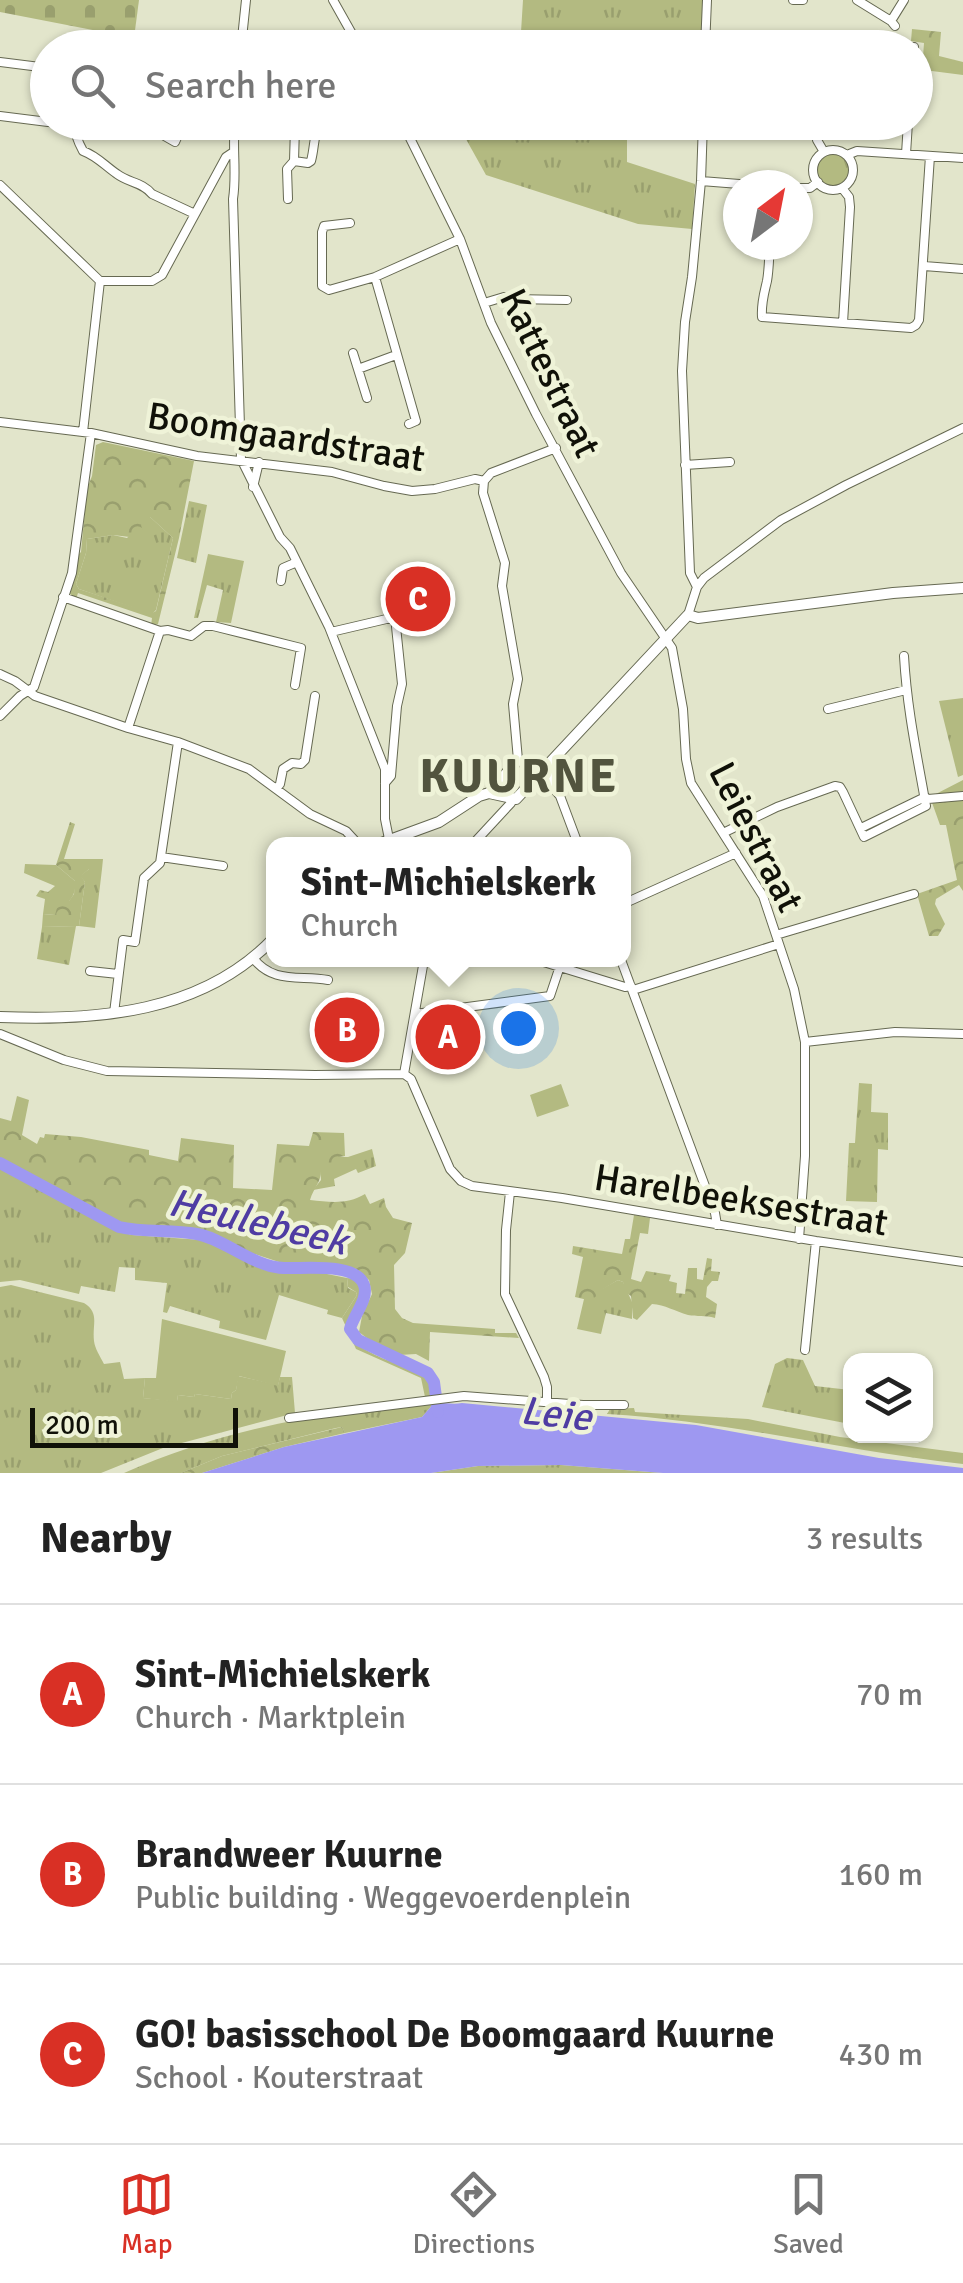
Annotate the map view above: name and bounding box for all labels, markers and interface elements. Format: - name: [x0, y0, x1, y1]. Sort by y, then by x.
- search box: [30, 30, 933, 140]
- icon: search: [65, 58, 120, 113]
- text: Search here: [145, 62, 337, 109]
- north arrow: [723, 170, 813, 260]
- street label: Kattestraat: [489, 281, 611, 465]
- street label: Boomgaardstraat: [144, 392, 428, 482]
- pin: C: [386, 562, 450, 636]
- district label: KUURNE: [419, 747, 619, 806]
- street label: Leiestraat: [698, 754, 814, 920]
- popup: [266, 837, 631, 967]
- text: Sint-Michielskerk: [301, 859, 596, 906]
- text: Church: [301, 906, 399, 945]
- pin: B: [314, 992, 380, 1068]
- pin: A: [416, 1000, 480, 1074]
- your location: [493, 1003, 544, 1054]
- street label: Harelbeeksestraat: [591, 1154, 891, 1246]
- water label: Heulebeek: [164, 1177, 355, 1267]
- map controls: [843, 1353, 933, 1443]
- button: layers: [843, 1353, 933, 1443]
- water label: Leie: [518, 1385, 596, 1443]
- scale bar: [30, 1403, 238, 1448]
- text: 200 m: [45, 1408, 119, 1442]
- text: Nearby: [40, 1513, 172, 1564]
- text: 3 results: [806, 1519, 923, 1558]
- text: Sint-Michielskerk: [135, 1651, 430, 1698]
- text: A: [62, 1675, 83, 1714]
- text: 70 m: [856, 1675, 923, 1714]
- text: Church · Marktplein: [135, 1698, 406, 1737]
- text: Brandweer Kuurne: [135, 1831, 443, 1878]
- text: B: [63, 1855, 82, 1894]
- text: 160 m: [839, 1855, 923, 1894]
- text: Public building · Weggevoerdenplein: [135, 1878, 631, 1917]
- text: GO! basisschool De Boomgaard Kuurne: [135, 2011, 774, 2058]
- text: C: [63, 2035, 82, 2074]
- text: 430 m: [839, 2035, 923, 2074]
- text: School · Kouterstraat: [135, 2058, 423, 2097]
- tab: Map: [119, 2167, 174, 2261]
- tab: Directions: [413, 2167, 535, 2261]
- tab: Saved: [773, 2167, 844, 2261]

